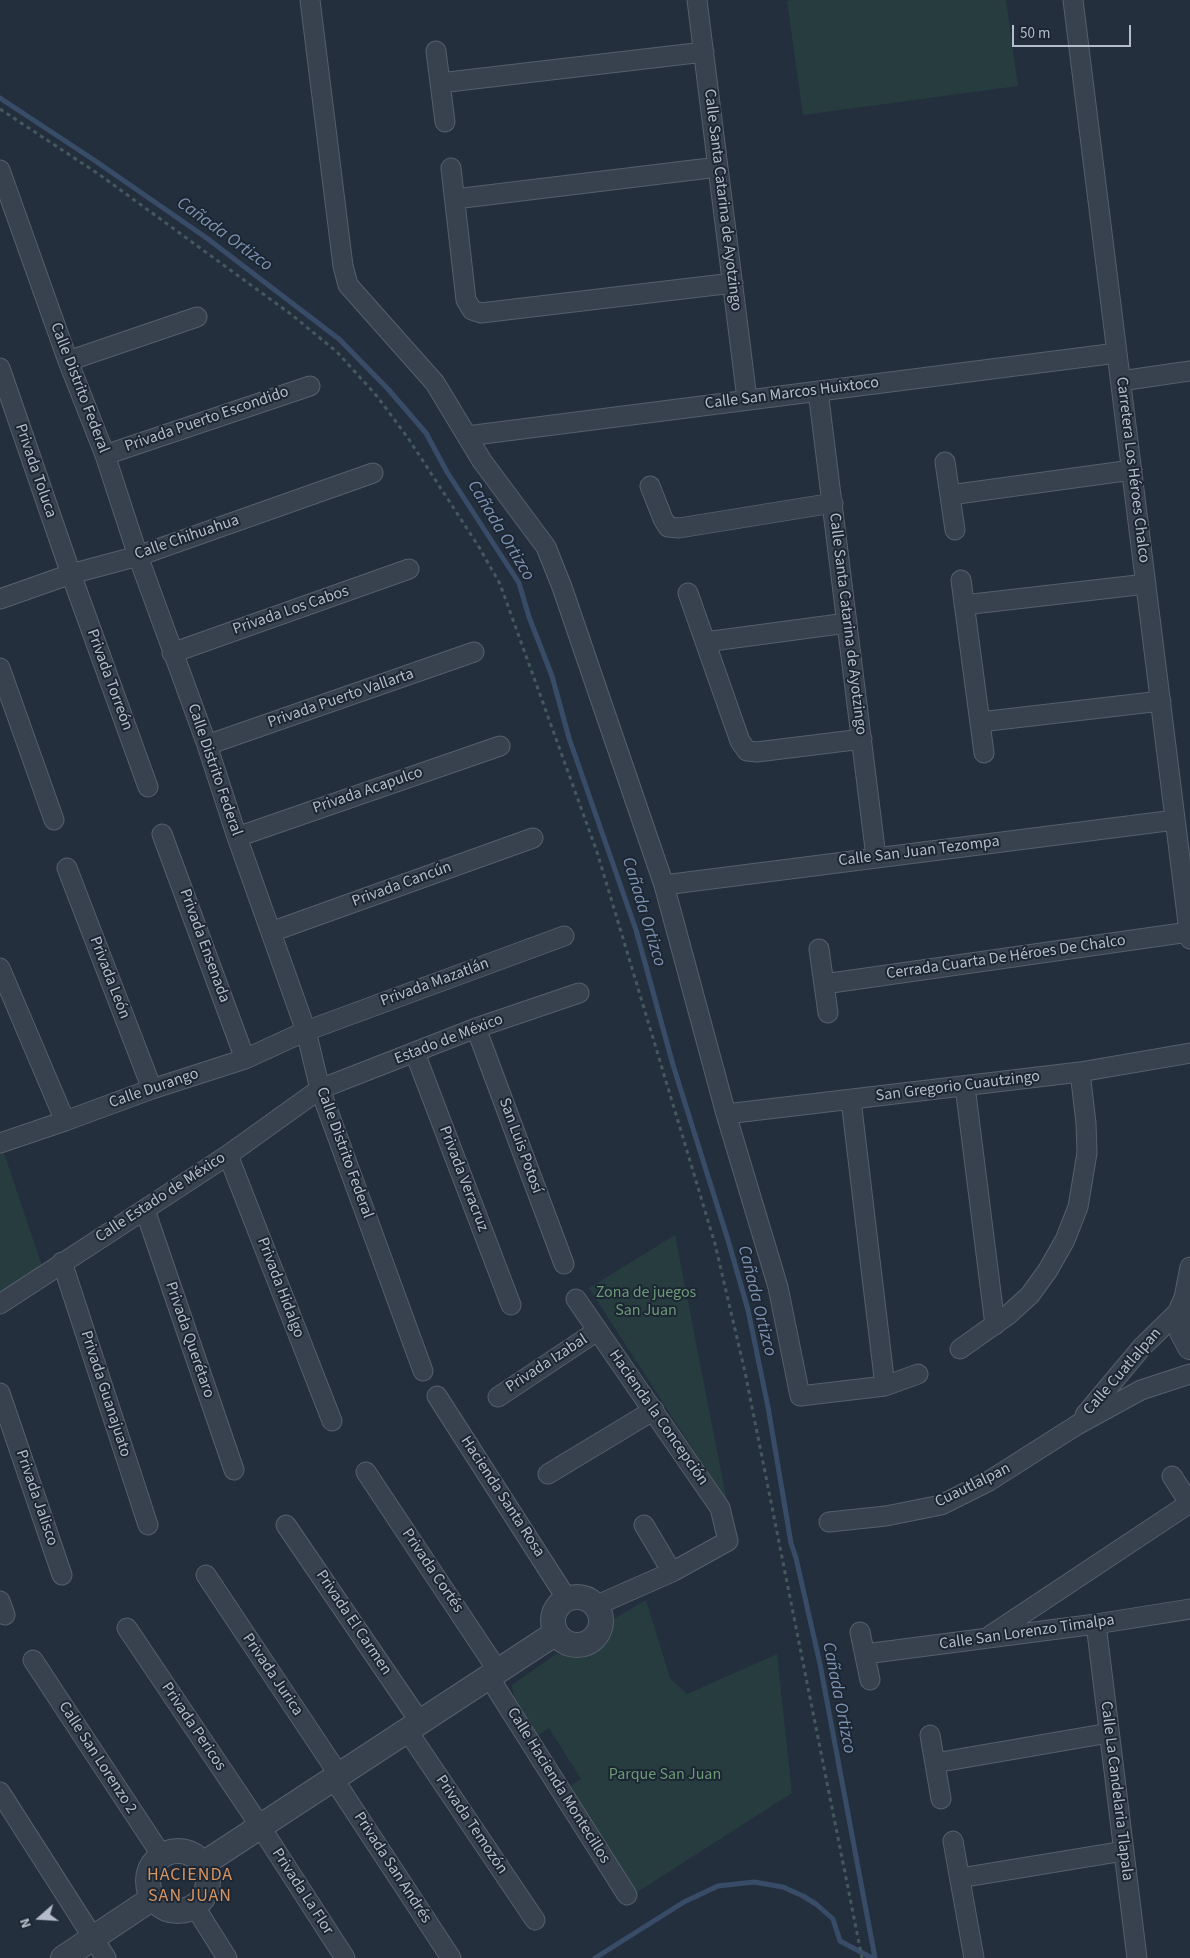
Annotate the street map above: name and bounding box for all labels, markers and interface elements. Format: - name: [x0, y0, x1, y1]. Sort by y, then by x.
- scale bar: [1015, 15, 1134, 47]
- text: 50 m: [1020, 23, 1050, 44]
- street label: Calle Santa Catarina de Ayotzingo: [699, 88, 745, 312]
- water label: Cañada Ortizco: [172, 193, 276, 277]
- street label: Calle Distrito Federal: [45, 320, 113, 456]
- street label: Calle San Marcos Huixtoco: [704, 374, 880, 414]
- street label: Carretera Los Héroes Chalco: [1111, 376, 1153, 564]
- street label: Privada Puerto Escondido: [123, 383, 291, 457]
- street label: Privada Toluca: [10, 422, 60, 520]
- water label: Cañada Ortizco: [462, 477, 538, 585]
- street label: Calle Chihuahua: [132, 511, 242, 565]
- street label: Calle Santa Catarina de Ayotzingo: [824, 512, 870, 736]
- street label: Privada Los Cabos: [230, 582, 352, 640]
- street label: Privada Torreón: [82, 627, 136, 733]
- street label: Privada Puerto Vallarta: [266, 665, 416, 733]
- street label: Calle Distrito Federal: [182, 701, 246, 839]
- street label: Privada Acapulco: [310, 763, 426, 819]
- street label: Calle San Juan Tezompa: [837, 833, 1001, 871]
- water label: Cañada Ortizco: [616, 855, 670, 969]
- street label: Privada Cancún: [350, 858, 454, 912]
- street label: Privada Ensenada: [175, 887, 233, 1005]
- street label: Cerrada Cuarta De Héroes De Chalco: [885, 932, 1127, 984]
- street label: Privada León: [84, 934, 134, 1022]
- street label: Privada Mazatlán: [378, 954, 492, 1012]
- street label: Estado de México: [392, 1010, 506, 1070]
- street label: Calle Durango: [107, 1065, 201, 1113]
- street label: San Gregorio Cuautzingo: [875, 1067, 1041, 1107]
- street label: Calle Distrito Federal: [311, 1085, 377, 1221]
- street label: San Luis Potosí: [494, 1096, 546, 1196]
- street label: Privada Veracruz: [434, 1124, 492, 1234]
- street label: Calle Estado de México: [92, 1149, 230, 1247]
- street label: Privada Hidalgo: [252, 1235, 308, 1341]
- water label: Cañada Ortizco: [732, 1243, 780, 1359]
- street label: Privada Querétaro: [160, 1279, 218, 1401]
- park label: Zona de juegos San Juan: [596, 1283, 696, 1321]
- street label: Calle Cuatlalpan: [1080, 1325, 1166, 1419]
- street label: Privada Guanajuato: [76, 1328, 134, 1460]
- street label: Privada Izabal: [503, 1331, 591, 1397]
- street label: Hacienda la Concepción: [604, 1347, 712, 1489]
- street label: Hacienda Santa Rosa: [456, 1433, 548, 1561]
- street label: Privada Jalisco: [11, 1448, 61, 1548]
- street label: Cuautlalpan: [932, 1459, 1014, 1513]
- street label: Privada Cortés: [397, 1525, 467, 1617]
- street label: Privada El Carmen: [311, 1567, 395, 1679]
- street label: Calle San Lorenzo Timalpa: [938, 1611, 1116, 1655]
- street label: Privada Jurica: [237, 1630, 307, 1720]
- water label: Cañada Ortizco: [817, 1640, 859, 1756]
- street label: Privada Pericos: [156, 1679, 230, 1775]
- street label: Calle San Lorenzo 2: [54, 1698, 140, 1818]
- street label: Calle La Candelaria Tlapala: [1095, 1700, 1137, 1882]
- street label: Calle Hacienda Montecillos: [502, 1705, 614, 1867]
- park label: Parque San Juan: [609, 1765, 721, 1785]
- street label: Privada Temozón: [431, 1772, 511, 1878]
- street label: Privada San Andrés: [349, 1809, 435, 1927]
- street label: Privada La Flor: [267, 1845, 337, 1939]
- district label: HACIENDA SAN JUAN: [146, 1865, 234, 1908]
- north arrow: [15, 1893, 65, 1943]
- text: N: [15, 1915, 37, 1931]

